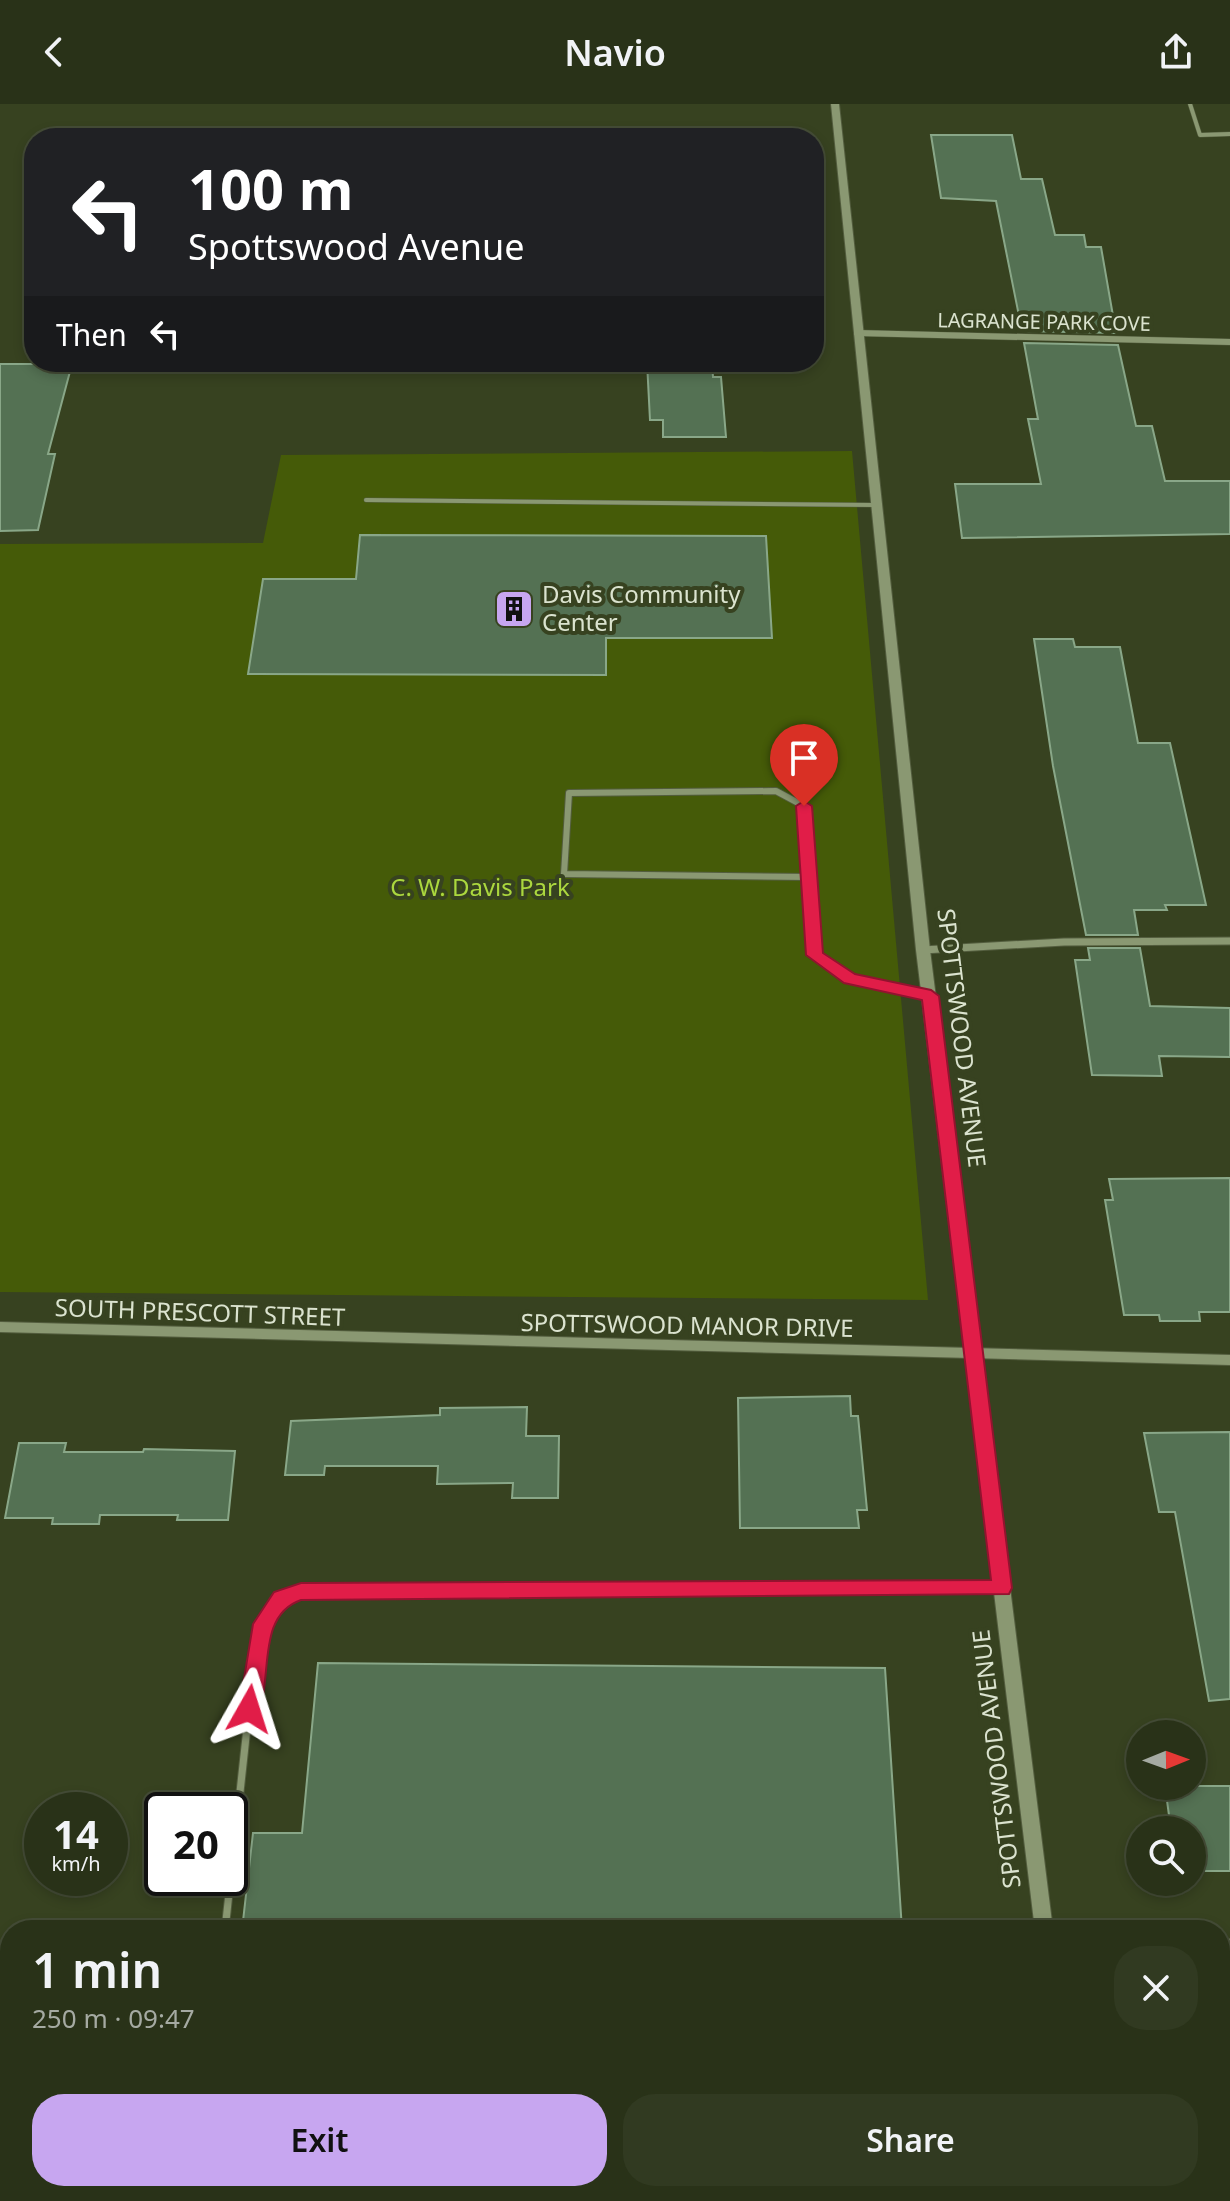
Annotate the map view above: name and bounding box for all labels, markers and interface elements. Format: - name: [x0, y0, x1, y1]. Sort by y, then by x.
- text: Navio: [564, 28, 666, 77]
- icon: back: [32, 30, 76, 74]
- icon: share: [1154, 30, 1198, 74]
- text: 100 m: [188, 150, 353, 226]
- icon: left: [56, 160, 160, 264]
- text: Spottswood Avenue: [188, 222, 525, 271]
- street label: LAGRANGE PARK COVE: [937, 306, 1151, 337]
- icon: left: [143, 312, 187, 356]
- text: Then: [56, 314, 127, 355]
- place label: Davis Community Center: [542, 577, 741, 638]
- building icon: Davis Community Center: [493, 588, 535, 630]
- pin: [770, 724, 838, 806]
- icon: arrive: [782, 736, 826, 780]
- park label: C. W. Davis Park: [390, 870, 570, 903]
- street label: SPOTTSWOOD AVENUE: [930, 906, 995, 1169]
- street label: SOUTH PRESCOTT STREET: [54, 1290, 346, 1333]
- street label: SPOTTSWOOD MANOR DRIVE: [520, 1305, 854, 1344]
- street label: SPOTTSWOOD AVENUE: [963, 1628, 1028, 1891]
- position arrow: [207, 1667, 291, 1751]
- north arrow: [1126, 1720, 1206, 1800]
- map controls: [1126, 1720, 1206, 1896]
- speed limit sign: 20: [144, 1792, 248, 1896]
- text: 14: [53, 1806, 99, 1861]
- button: search: [1126, 1816, 1206, 1896]
- text: km/h: [51, 1850, 101, 1877]
- text: 1 min: [32, 1937, 162, 2002]
- button: close: [1114, 1946, 1198, 2030]
- text: 250 m · 09:47: [32, 2000, 195, 2036]
- button: Exit: [32, 2094, 607, 2186]
- button: Share: [623, 2094, 1198, 2186]

